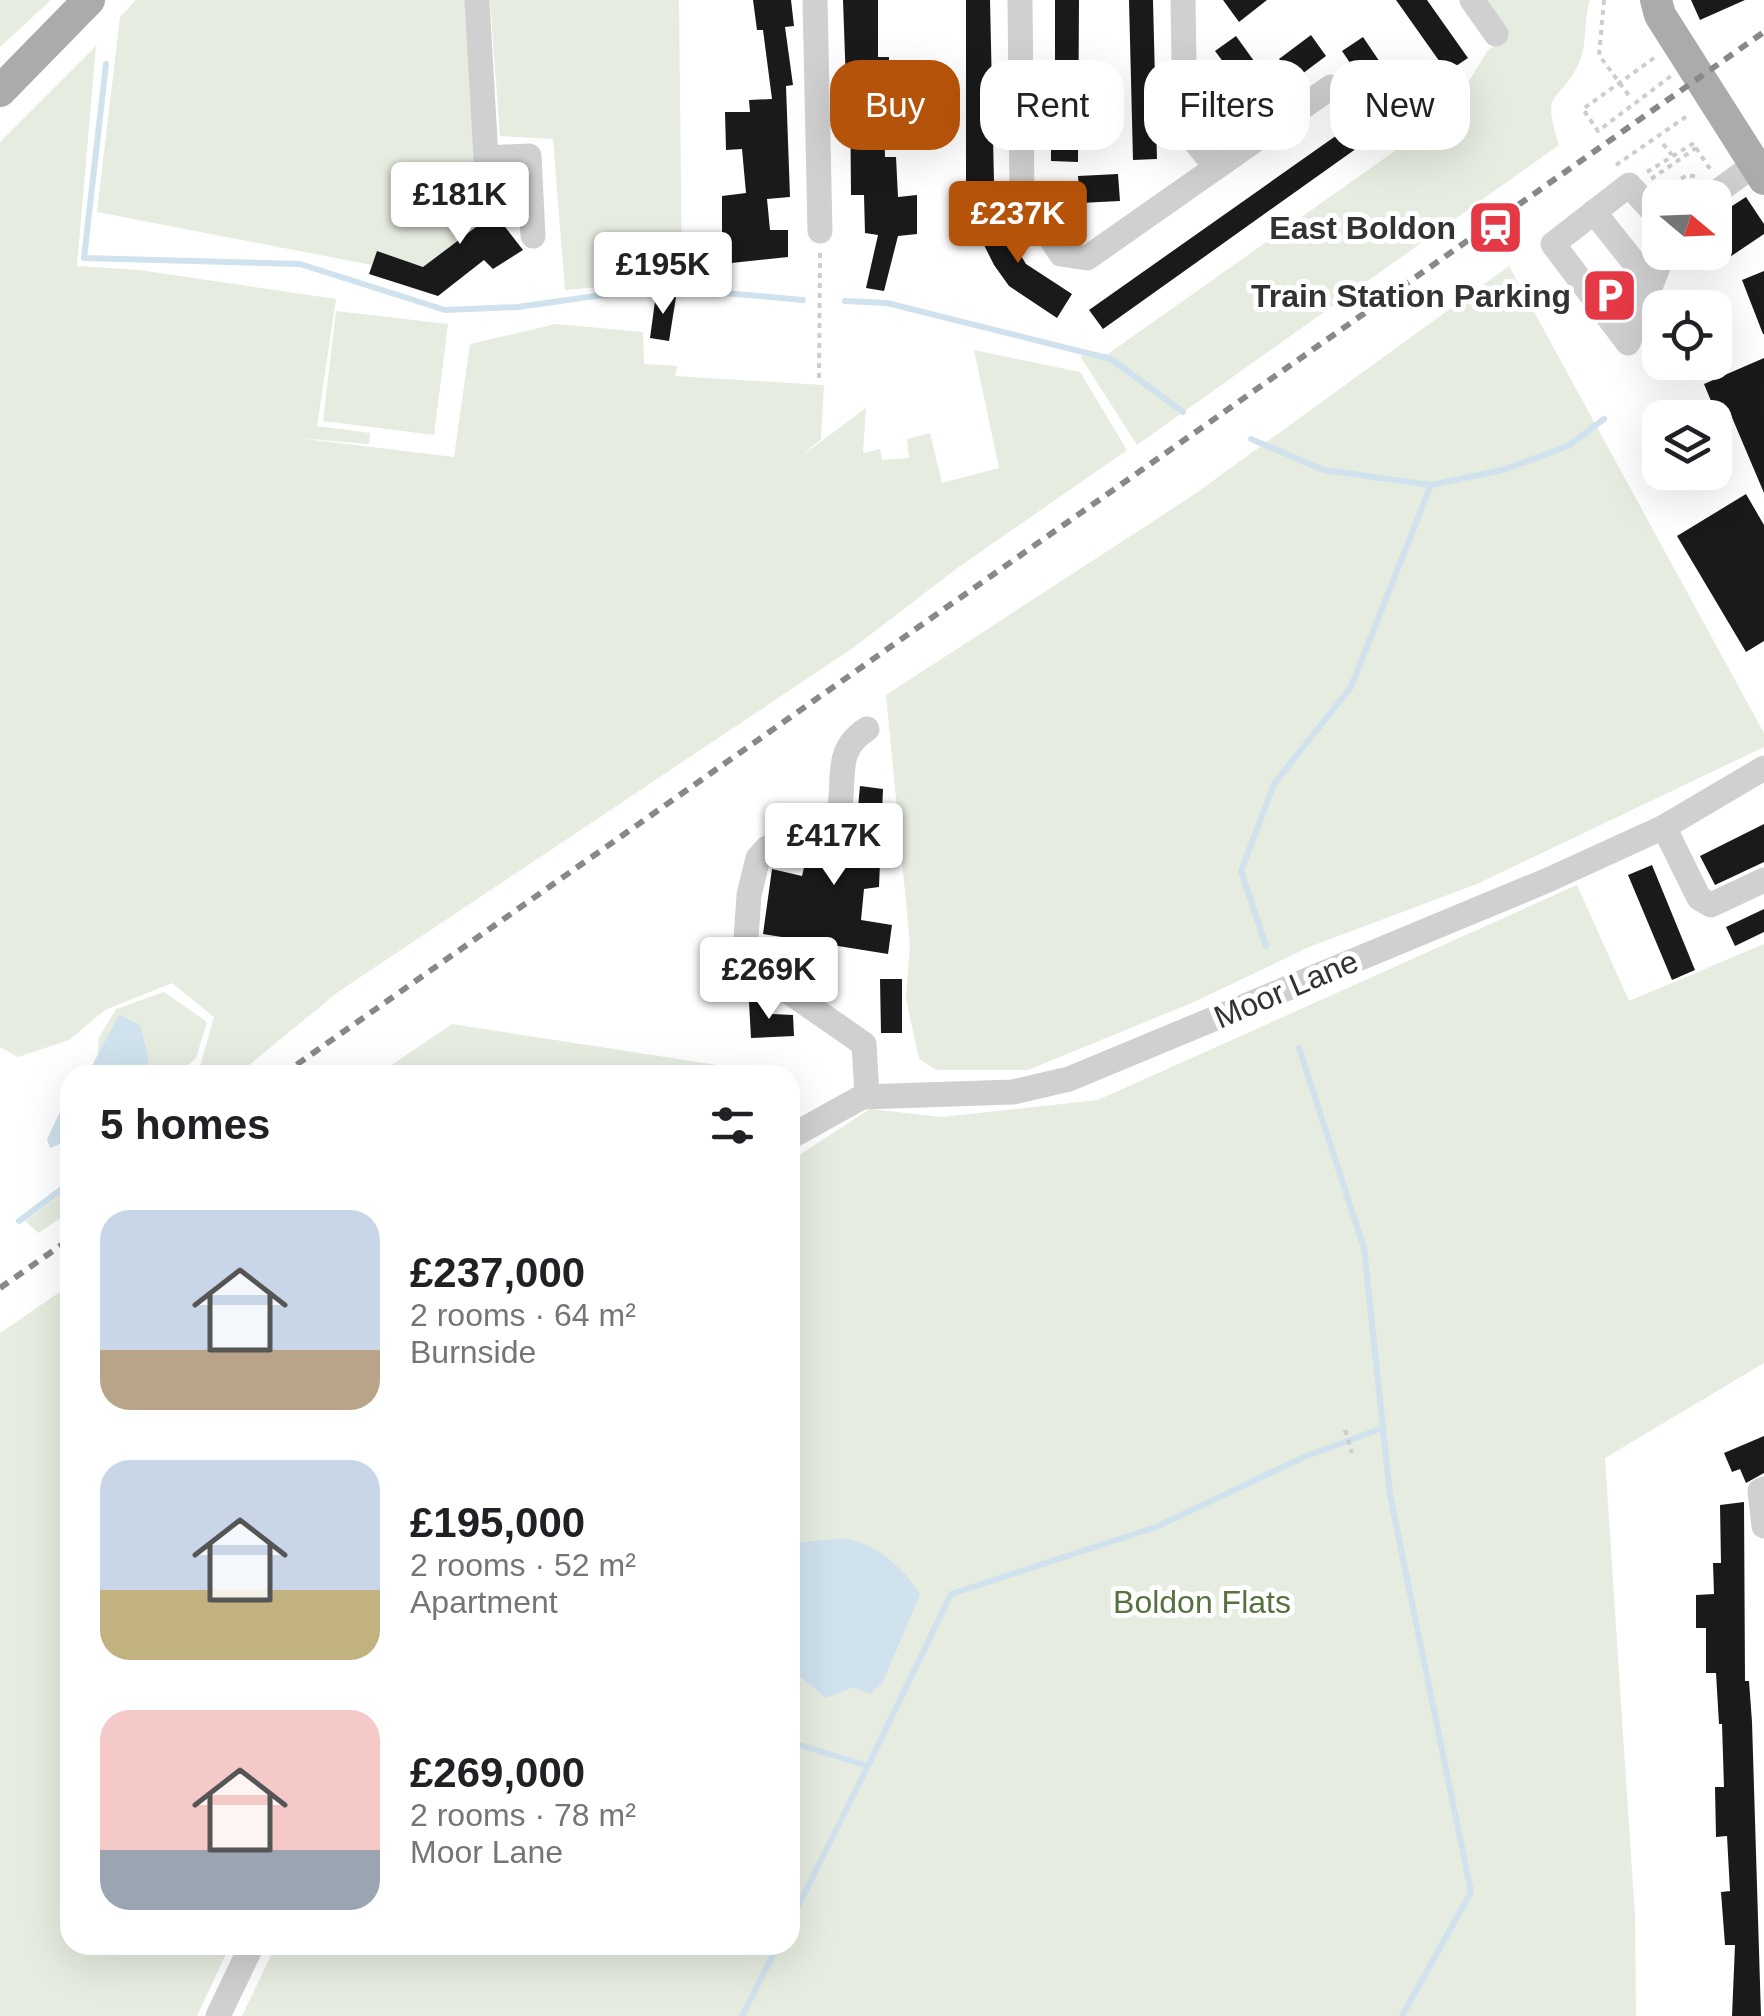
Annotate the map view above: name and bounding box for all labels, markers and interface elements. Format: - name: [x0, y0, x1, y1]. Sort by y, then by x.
- chip: Buy: [830, 60, 960, 150]
- chip: Rent: [980, 60, 1124, 150]
- chip: Filters: [1144, 60, 1310, 150]
- chip: New: [1330, 60, 1470, 150]
- pin: £181K: [390, 162, 530, 247]
- text: £181K: [413, 176, 507, 212]
- north arrow: [1642, 180, 1732, 270]
- map controls: [1642, 180, 1732, 490]
- pin: £237K: [948, 181, 1088, 266]
- text: £237K: [971, 195, 1065, 231]
- station icon: East Boldon: [1465, 198, 1525, 258]
- place label: East Boldon: [1269, 210, 1456, 246]
- pin: £195K: [593, 232, 733, 317]
- text: £195K: [616, 246, 710, 282]
- parking icon: Train Station Parking: [1580, 266, 1640, 326]
- place label: Train Station Parking: [1251, 278, 1571, 314]
- button: locate: [1642, 290, 1732, 380]
- button: layers: [1642, 400, 1732, 490]
- pin: £417K: [764, 803, 904, 888]
- text: £417K: [787, 817, 881, 853]
- pin: £269K: [699, 937, 839, 1022]
- street label: Moor Lane: [1209, 943, 1363, 1035]
- text: £269K: [722, 951, 816, 987]
- icon: filters: [705, 1098, 760, 1153]
- text: 5 homes: [100, 1101, 270, 1148]
- text: £237,000: [410, 1249, 585, 1296]
- icon: home: [180, 1250, 300, 1370]
- text: 2 rooms · 64 m²: [410, 1297, 636, 1333]
- text: Burnside: [410, 1334, 536, 1370]
- text: £195,000: [410, 1499, 585, 1546]
- icon: home: [180, 1500, 300, 1620]
- text: 2 rooms · 52 m²: [410, 1547, 636, 1583]
- text: Apartment: [410, 1584, 558, 1620]
- park label: Boldon Flats: [1113, 1584, 1291, 1620]
- text: £269,000: [410, 1749, 585, 1796]
- icon: home: [180, 1750, 300, 1870]
- text: 2 rooms · 78 m²: [410, 1797, 636, 1833]
- text: Moor Lane: [410, 1834, 563, 1870]

